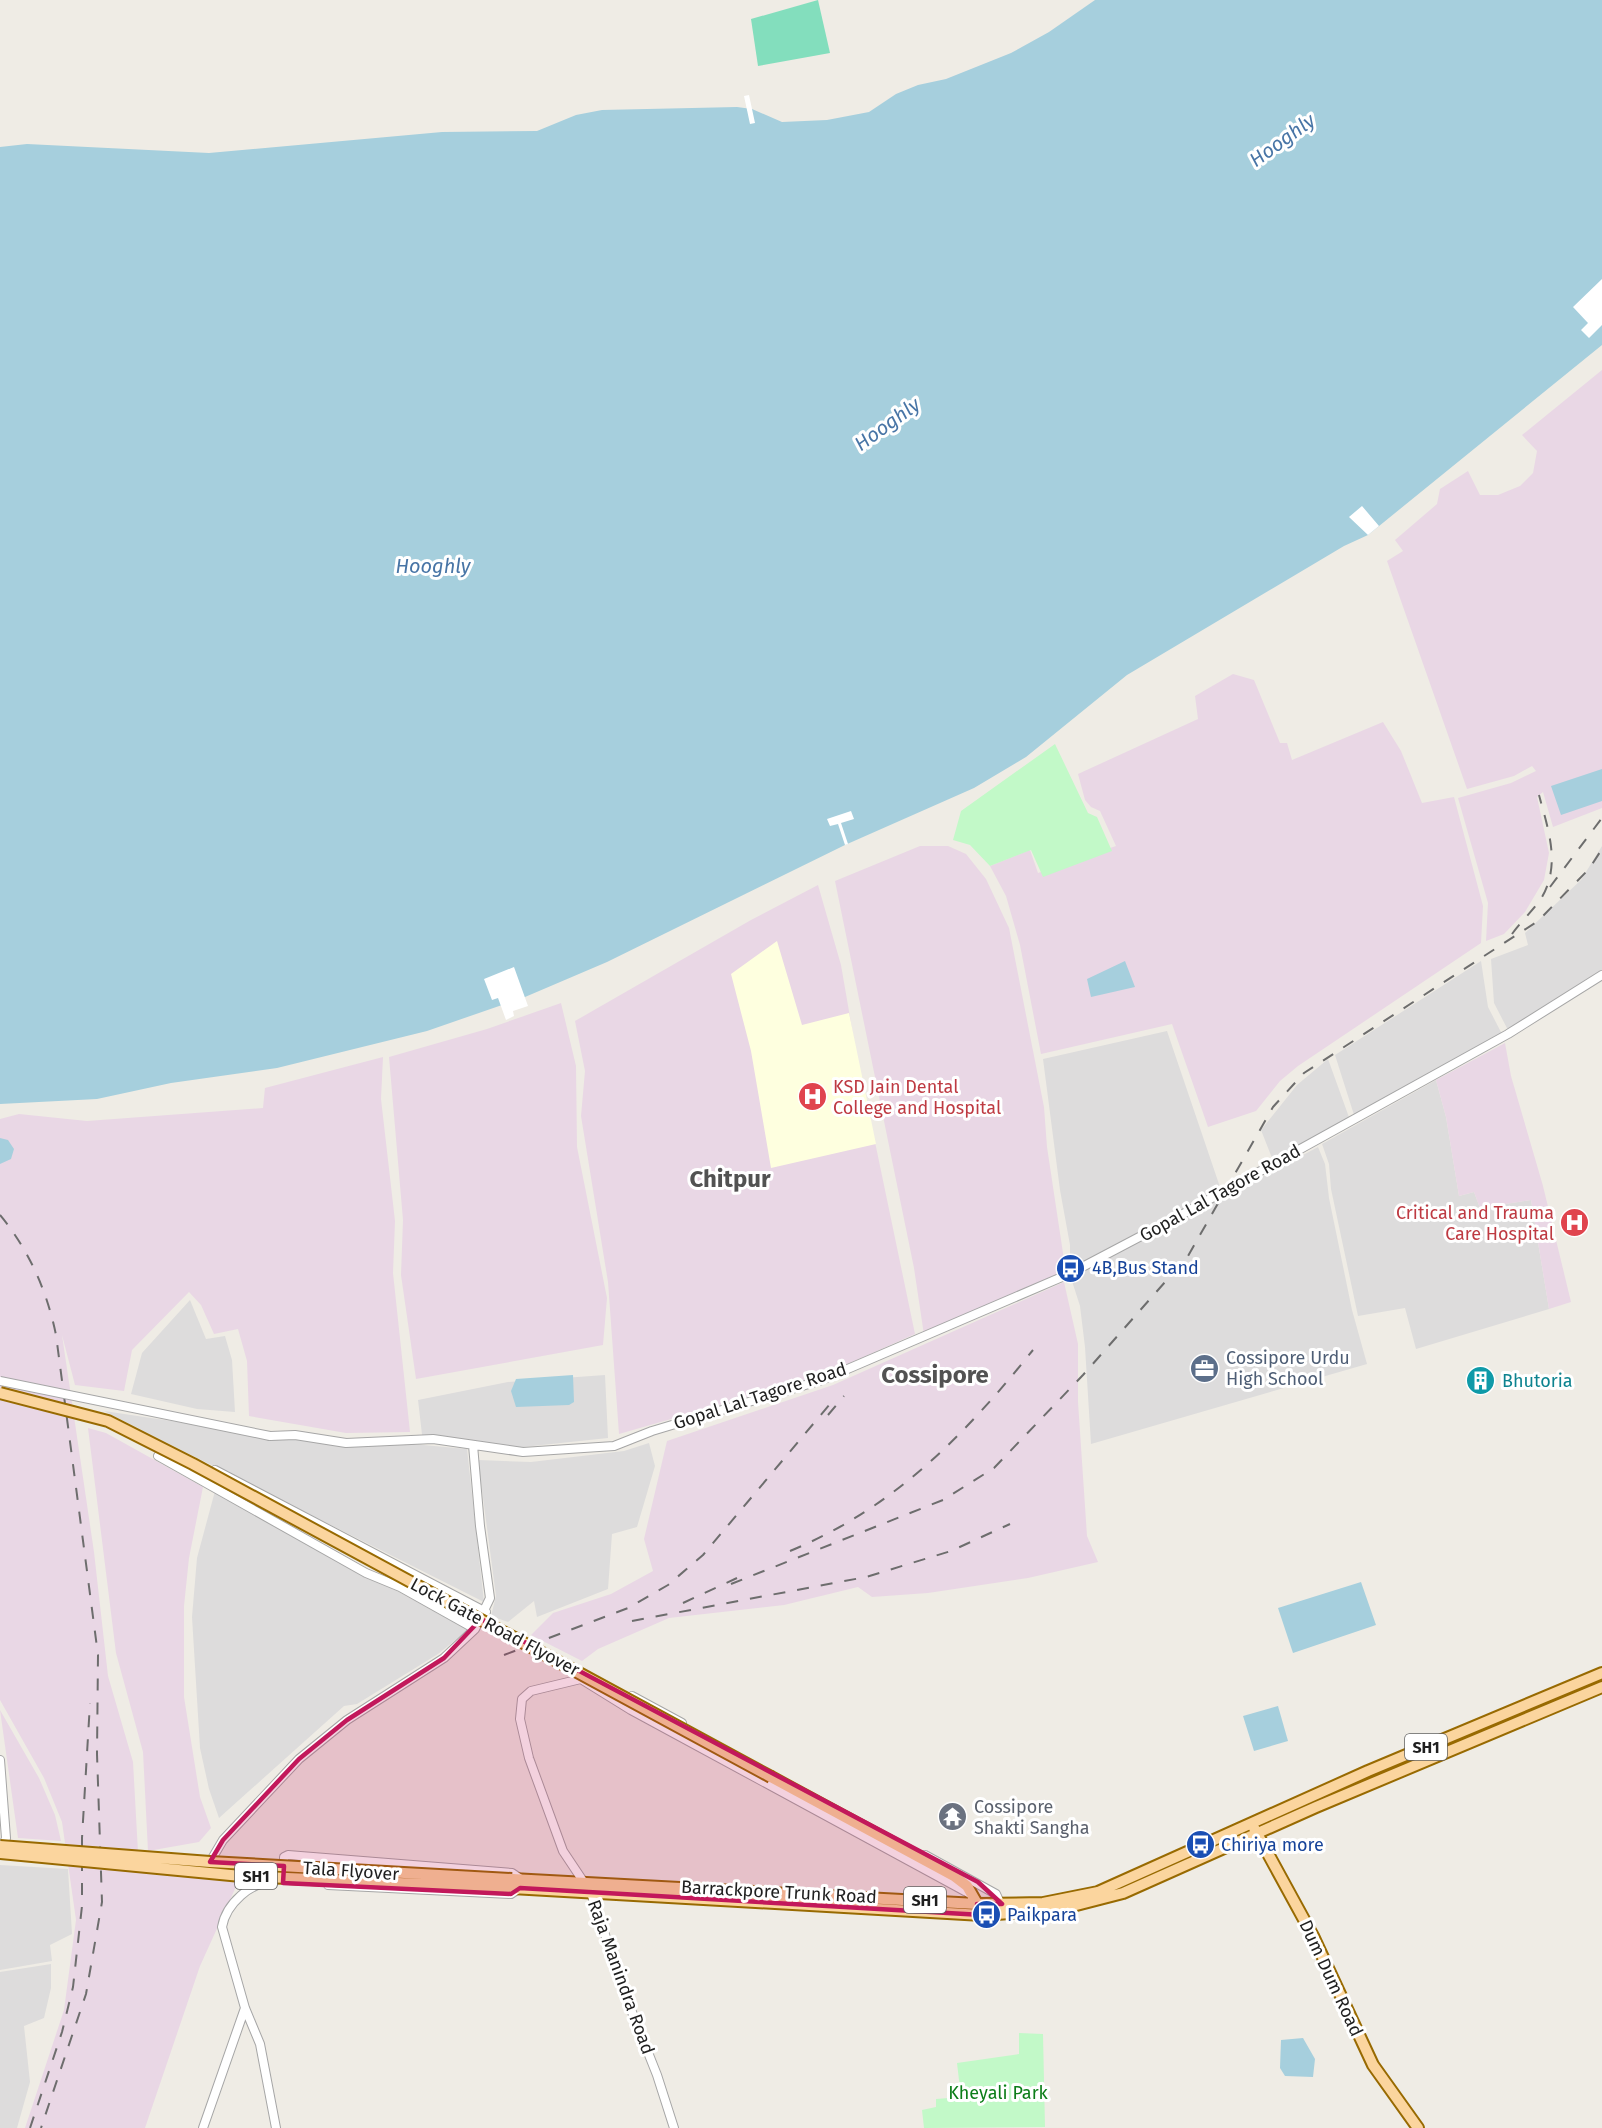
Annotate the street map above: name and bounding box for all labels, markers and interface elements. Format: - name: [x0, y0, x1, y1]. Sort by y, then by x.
- water label: Hooghly: [1245, 107, 1320, 172]
- water label: Hooghly: [850, 391, 925, 456]
- water label: Hooghly: [395, 554, 472, 578]
- place label: KSD Jain Dental College and Hospital: [833, 1076, 1001, 1119]
- hospital icon: KSD Jain Dental College and Hospital: [796, 1081, 828, 1113]
- street label: Gopal Lal Tagore Road: [1136, 1140, 1304, 1246]
- district label: Chitpur: [689, 1165, 771, 1193]
- place label: Critical and Trauma Care Hospital: [1396, 1202, 1554, 1245]
- hospital icon: Critical and Trauma Care Hospital: [1559, 1207, 1591, 1239]
- bus stop icon: 4B,Bus Stand: [1055, 1252, 1087, 1284]
- place label: 4B,Bus Stand: [1092, 1257, 1199, 1279]
- place label: Cossipore Urdu High School: [1226, 1347, 1350, 1390]
- office icon: Cossipore Urdu High School: [1189, 1352, 1221, 1384]
- street label: Gopal Lal Tagore Road: [671, 1358, 849, 1434]
- district label: Cossipore: [881, 1361, 989, 1389]
- building icon: Bhutoria: [1465, 1365, 1497, 1397]
- place label: Bhutoria: [1502, 1370, 1573, 1392]
- street label: Lock Gate Road Flyover: [407, 1573, 583, 1681]
- road number: SH1: [1405, 1734, 1447, 1760]
- place label: Cossipore Shakti Sangha: [974, 1796, 1090, 1839]
- temple icon: Cossipore Shakti Sangha: [937, 1801, 969, 1833]
- bus stop icon: Chiriya more: [1184, 1829, 1216, 1861]
- place label: Chiriya more: [1221, 1834, 1324, 1856]
- street label: Tala Flyover: [302, 1857, 400, 1885]
- road number: SH1: [235, 1863, 277, 1889]
- street label: Barrackpore Trunk Road: [681, 1876, 877, 1908]
- road number: SH1: [904, 1887, 946, 1913]
- street label: Raja Manindra Road: [583, 1897, 659, 2057]
- bus stop icon: Paikpara: [970, 1899, 1002, 1931]
- place label: Paikpara: [1007, 1904, 1077, 1926]
- street label: Dum Dum Road: [1294, 1916, 1368, 2040]
- park label: Kheyali Park: [948, 2082, 1049, 2104]

